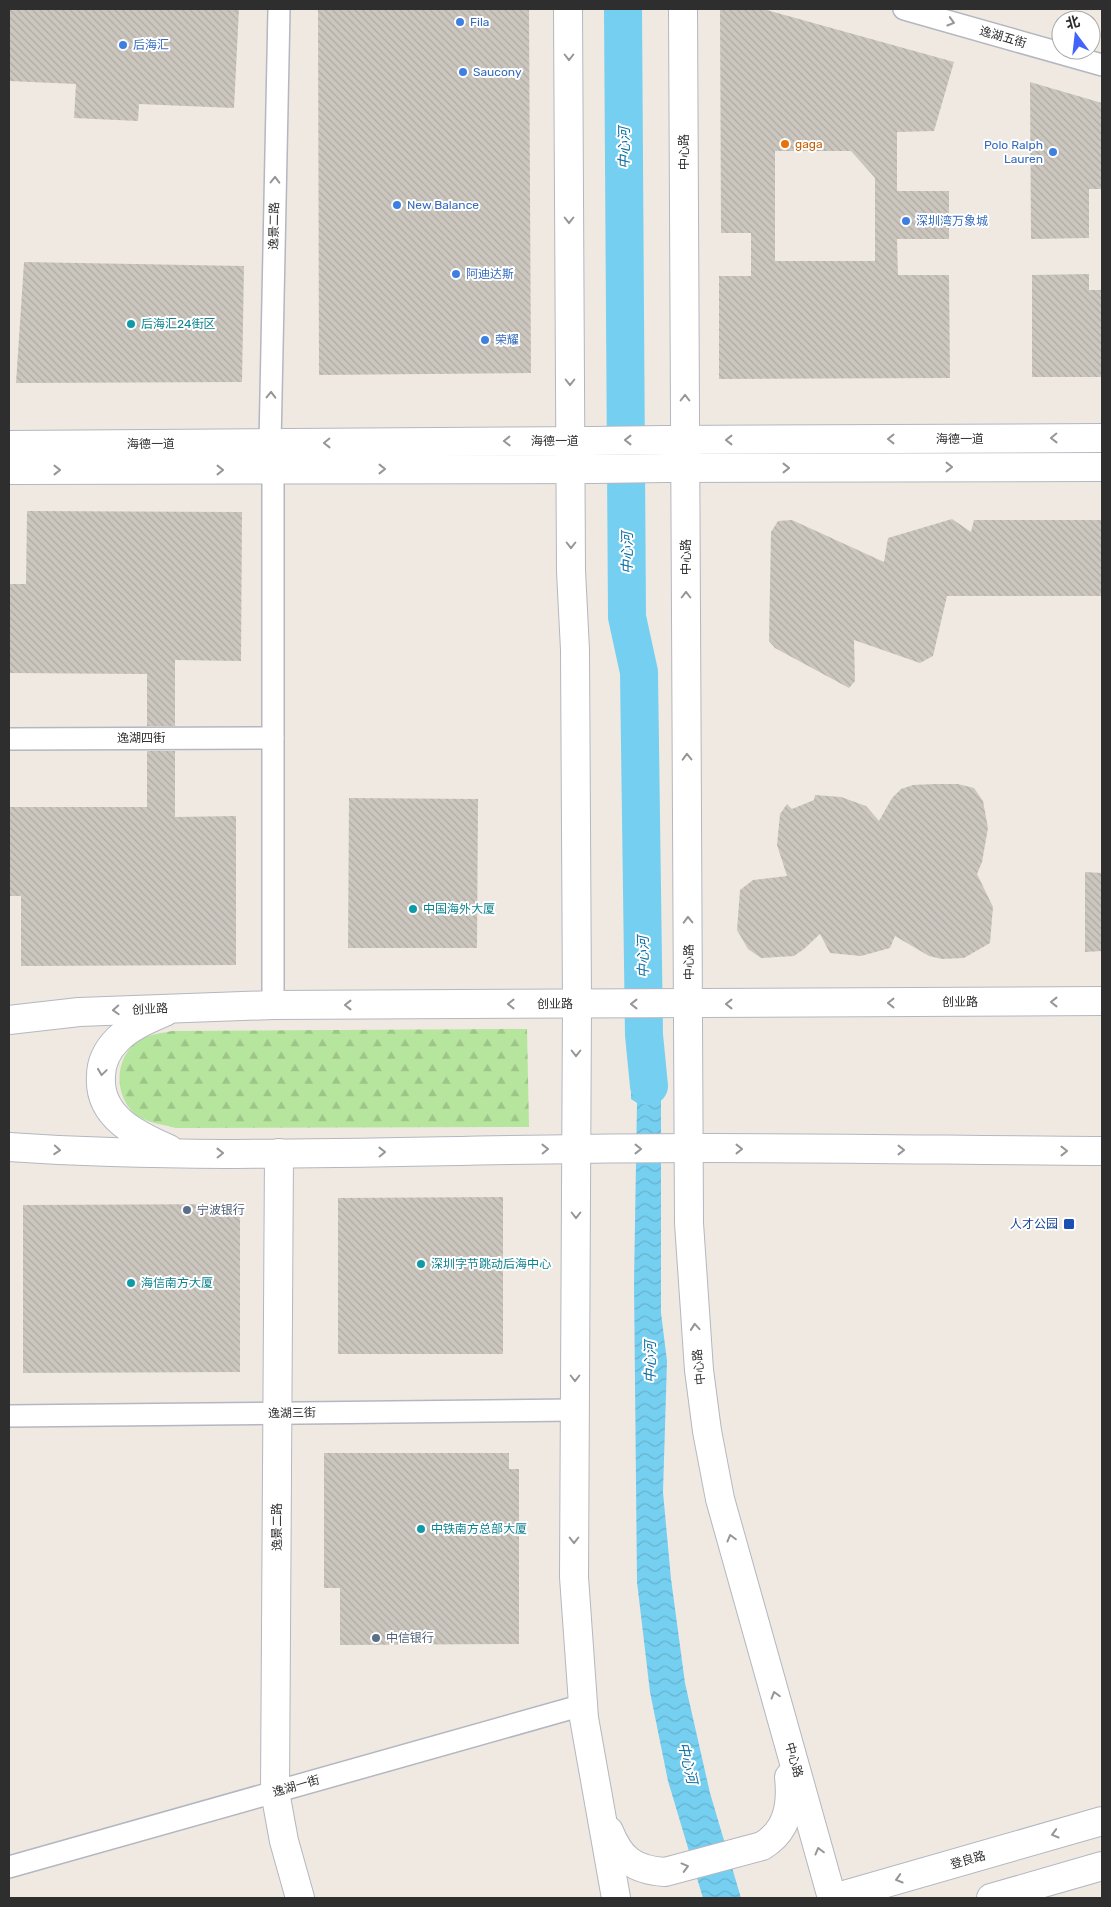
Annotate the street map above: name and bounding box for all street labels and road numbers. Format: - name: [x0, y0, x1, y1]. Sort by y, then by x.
- street label: 逸湖五街: [978, 24, 1028, 50]
- street label: 中心路: [677, 134, 691, 170]
- street label: 逸景二路: [267, 202, 281, 250]
- street label: 海德一道: [936, 432, 984, 446]
- street label: 海德一道: [531, 434, 579, 448]
- street label: 海德一道: [127, 437, 175, 451]
- street label: 中心路: [679, 539, 693, 575]
- street label: 逸湖四街: [117, 731, 165, 745]
- street label: 中心路: [682, 944, 696, 980]
- street label: 创业路: [942, 995, 978, 1009]
- street label: 创业路: [537, 997, 573, 1011]
- street label: 创业路: [132, 1001, 168, 1017]
- street label: 中心路: [690, 1348, 708, 1386]
- street label: 逸湖三街: [268, 1406, 316, 1420]
- street label: 逸景二路: [270, 1503, 284, 1551]
- street label: 中心路: [783, 1741, 805, 1779]
- street label: 逸湖一街: [271, 1773, 321, 1799]
- street label: 登良路: [949, 1848, 987, 1872]

